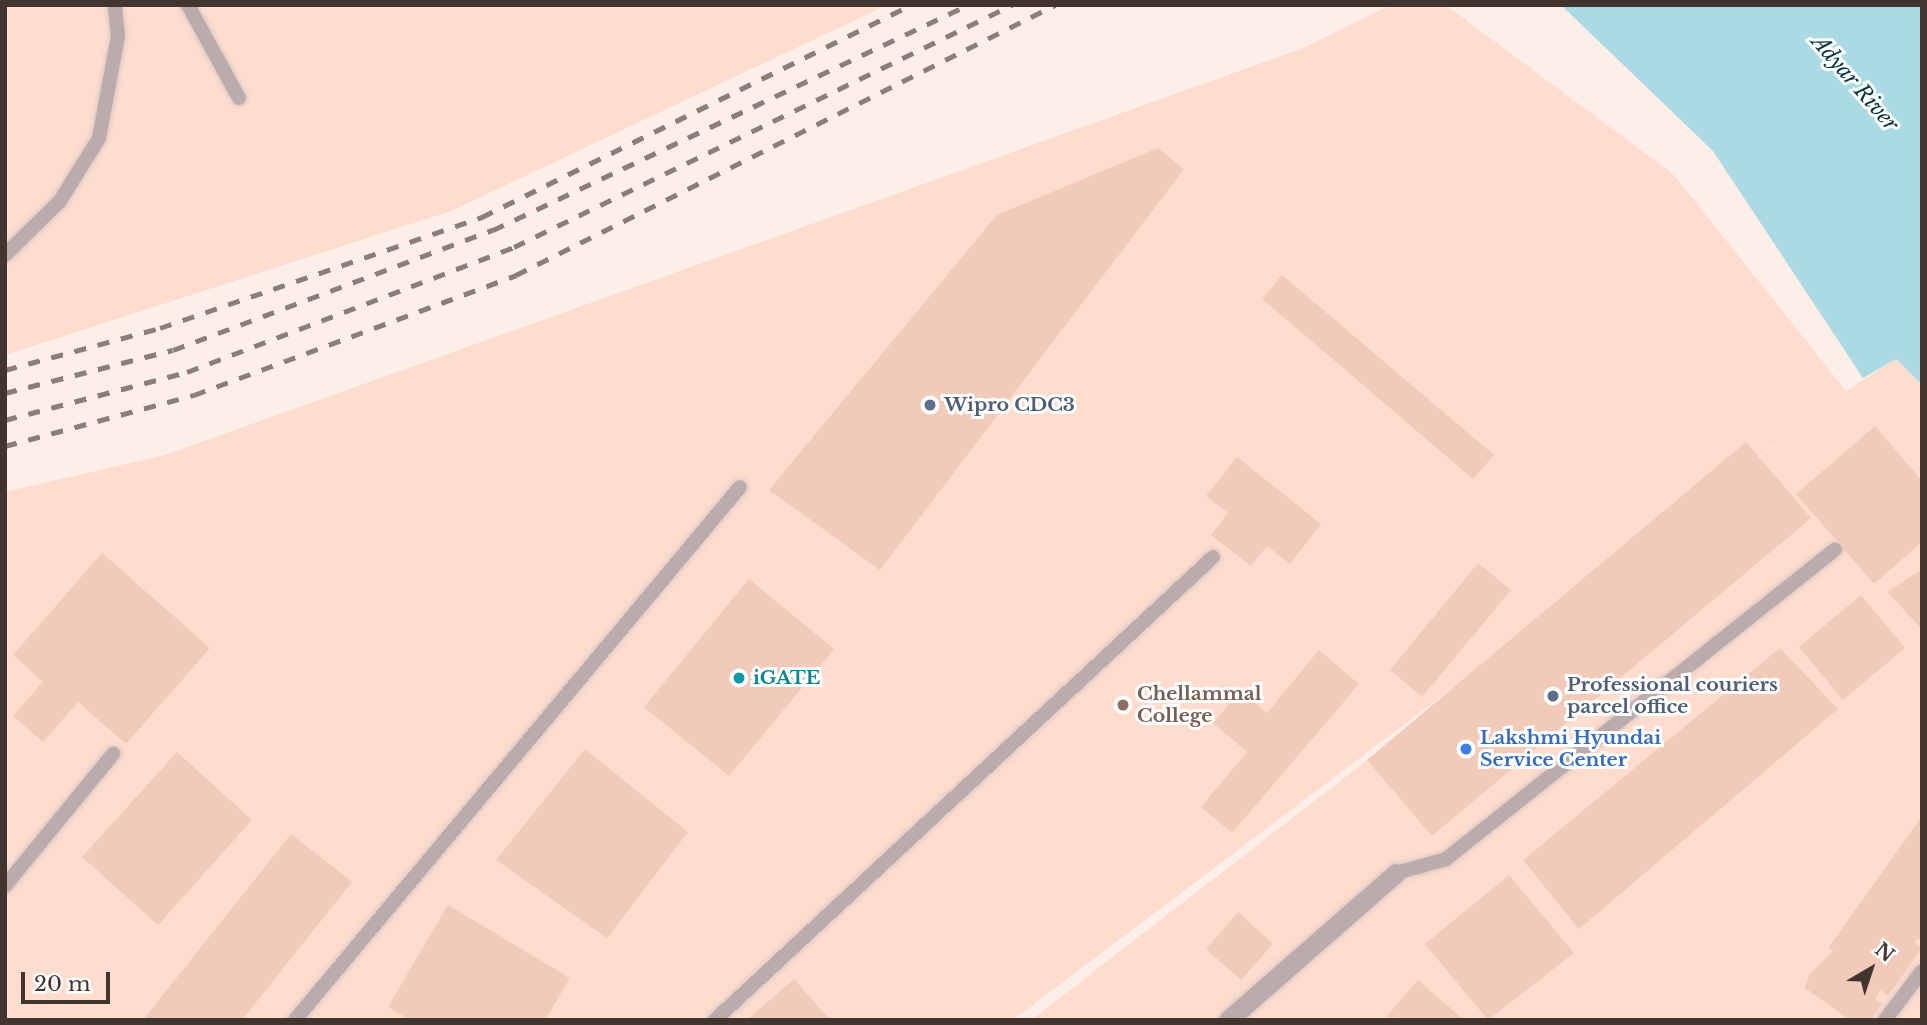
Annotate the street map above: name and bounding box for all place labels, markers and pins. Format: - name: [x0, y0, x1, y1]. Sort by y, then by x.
- place label: Wipro CDC3: [944, 394, 1075, 416]
- marker: Wipro CDC3: [922, 397, 938, 413]
- place label: iGATE: [753, 667, 820, 689]
- marker: iGATE: [731, 670, 747, 686]
- place label: Professional couriers parcel office: [1567, 674, 1778, 718]
- place label: Chellammal College: [1137, 683, 1261, 727]
- marker: Professional couriers parcel office: [1545, 688, 1561, 704]
- marker: Chellammal College: [1115, 697, 1131, 713]
- place label: Lakshmi Hyundai Service Center: [1480, 727, 1661, 771]
- marker: Lakshmi Hyundai Service Center: [1458, 741, 1474, 757]

